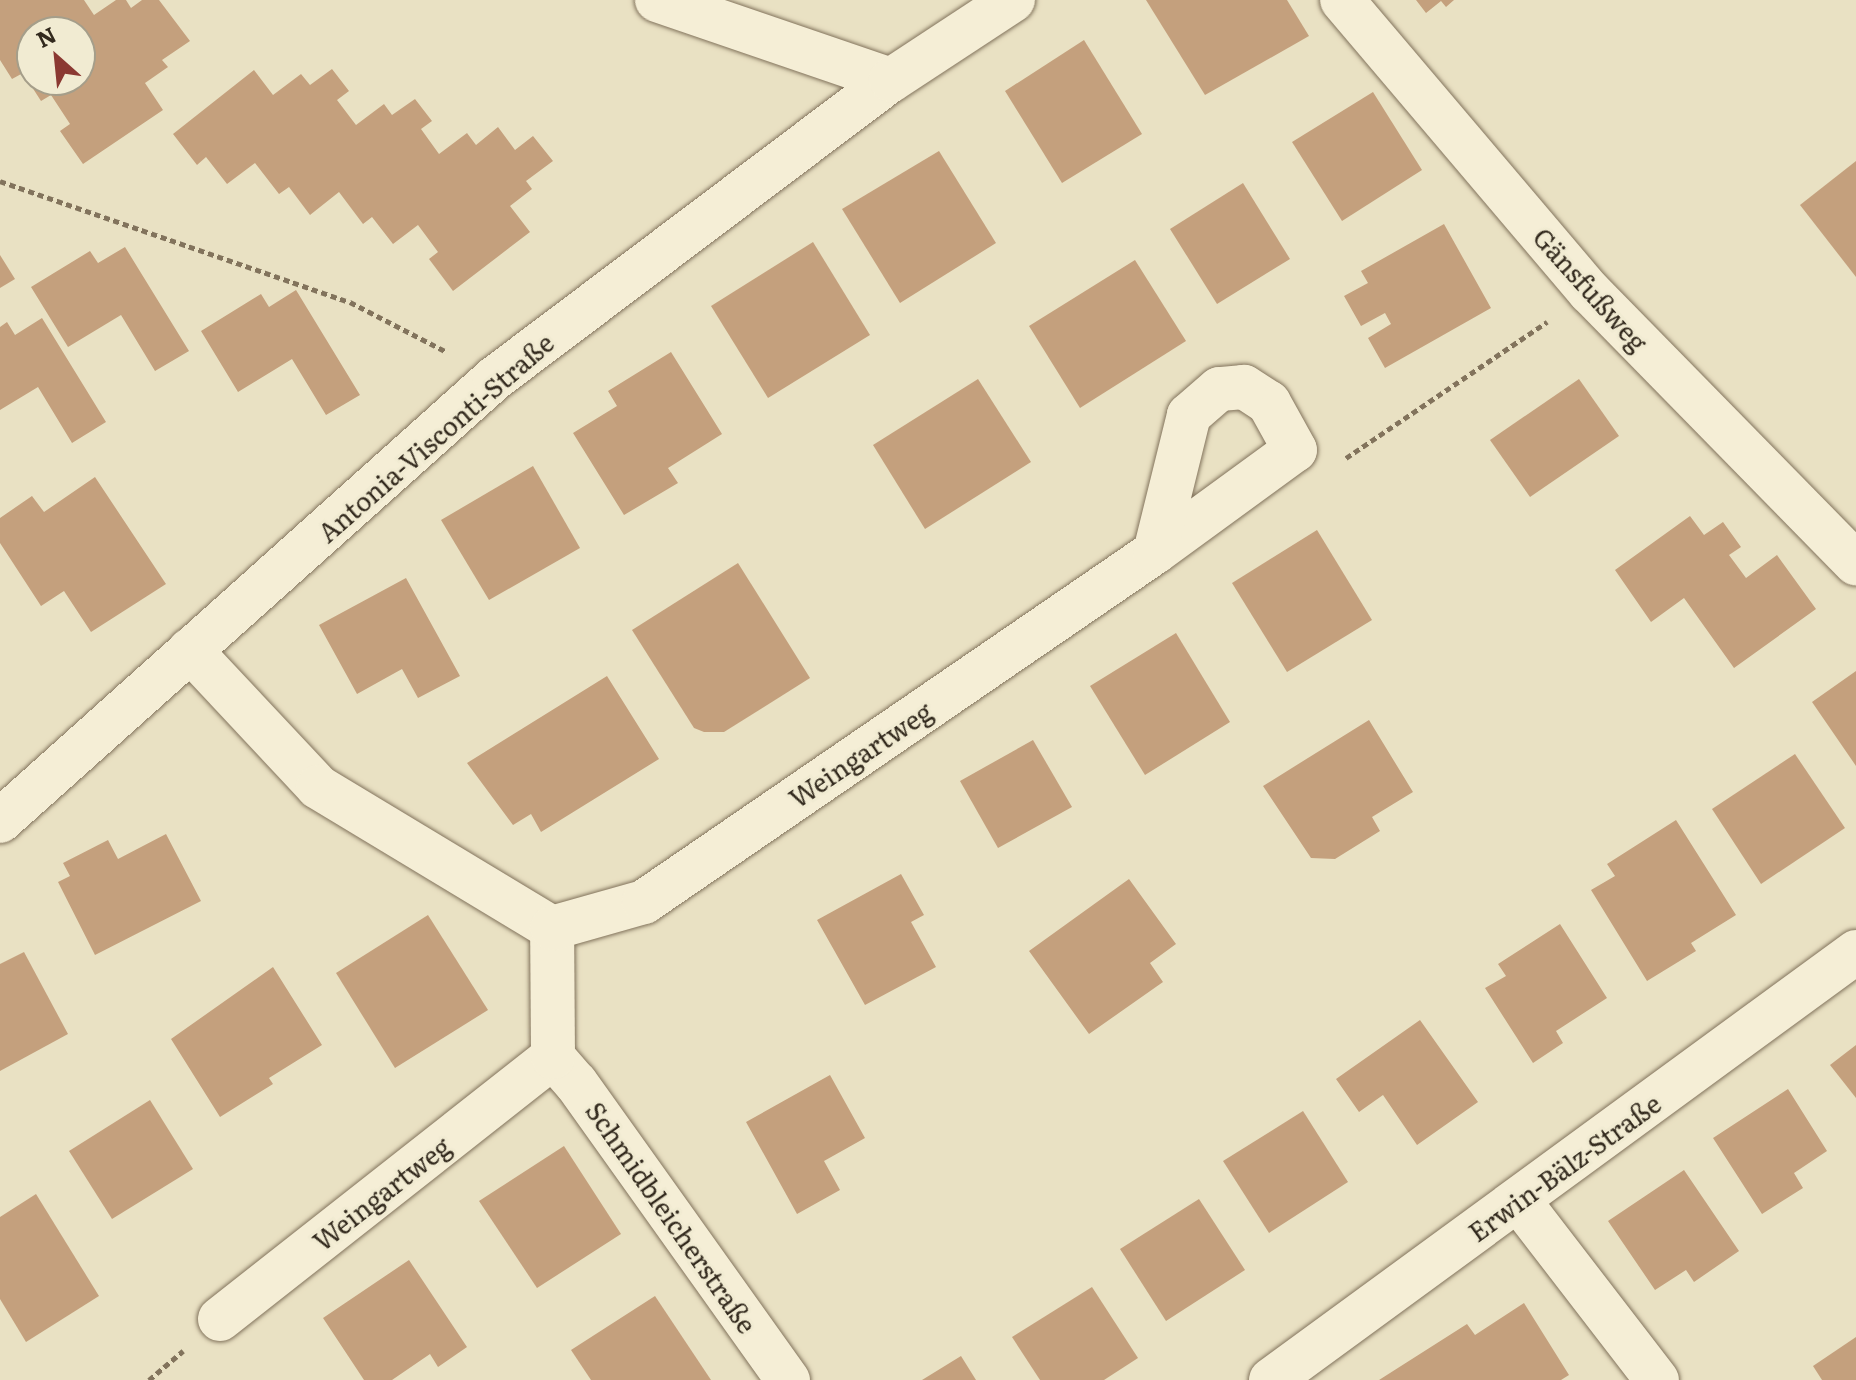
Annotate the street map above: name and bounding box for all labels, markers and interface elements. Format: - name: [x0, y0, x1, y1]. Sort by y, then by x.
- north arrow: [16, 16, 96, 96]
- text: N: [30, 17, 62, 55]
- street label: Gänsfußweg: [1527, 221, 1655, 357]
- street label: Antonia-Visconti-Straße: [311, 326, 559, 548]
- street label: Weingartweg: [783, 695, 937, 813]
- street label: Erwin-Bälz-Straße: [1462, 1087, 1666, 1247]
- street label: Schmidbleicherstraße: [580, 1095, 764, 1339]
- street label: Weingartweg: [306, 1130, 456, 1256]

